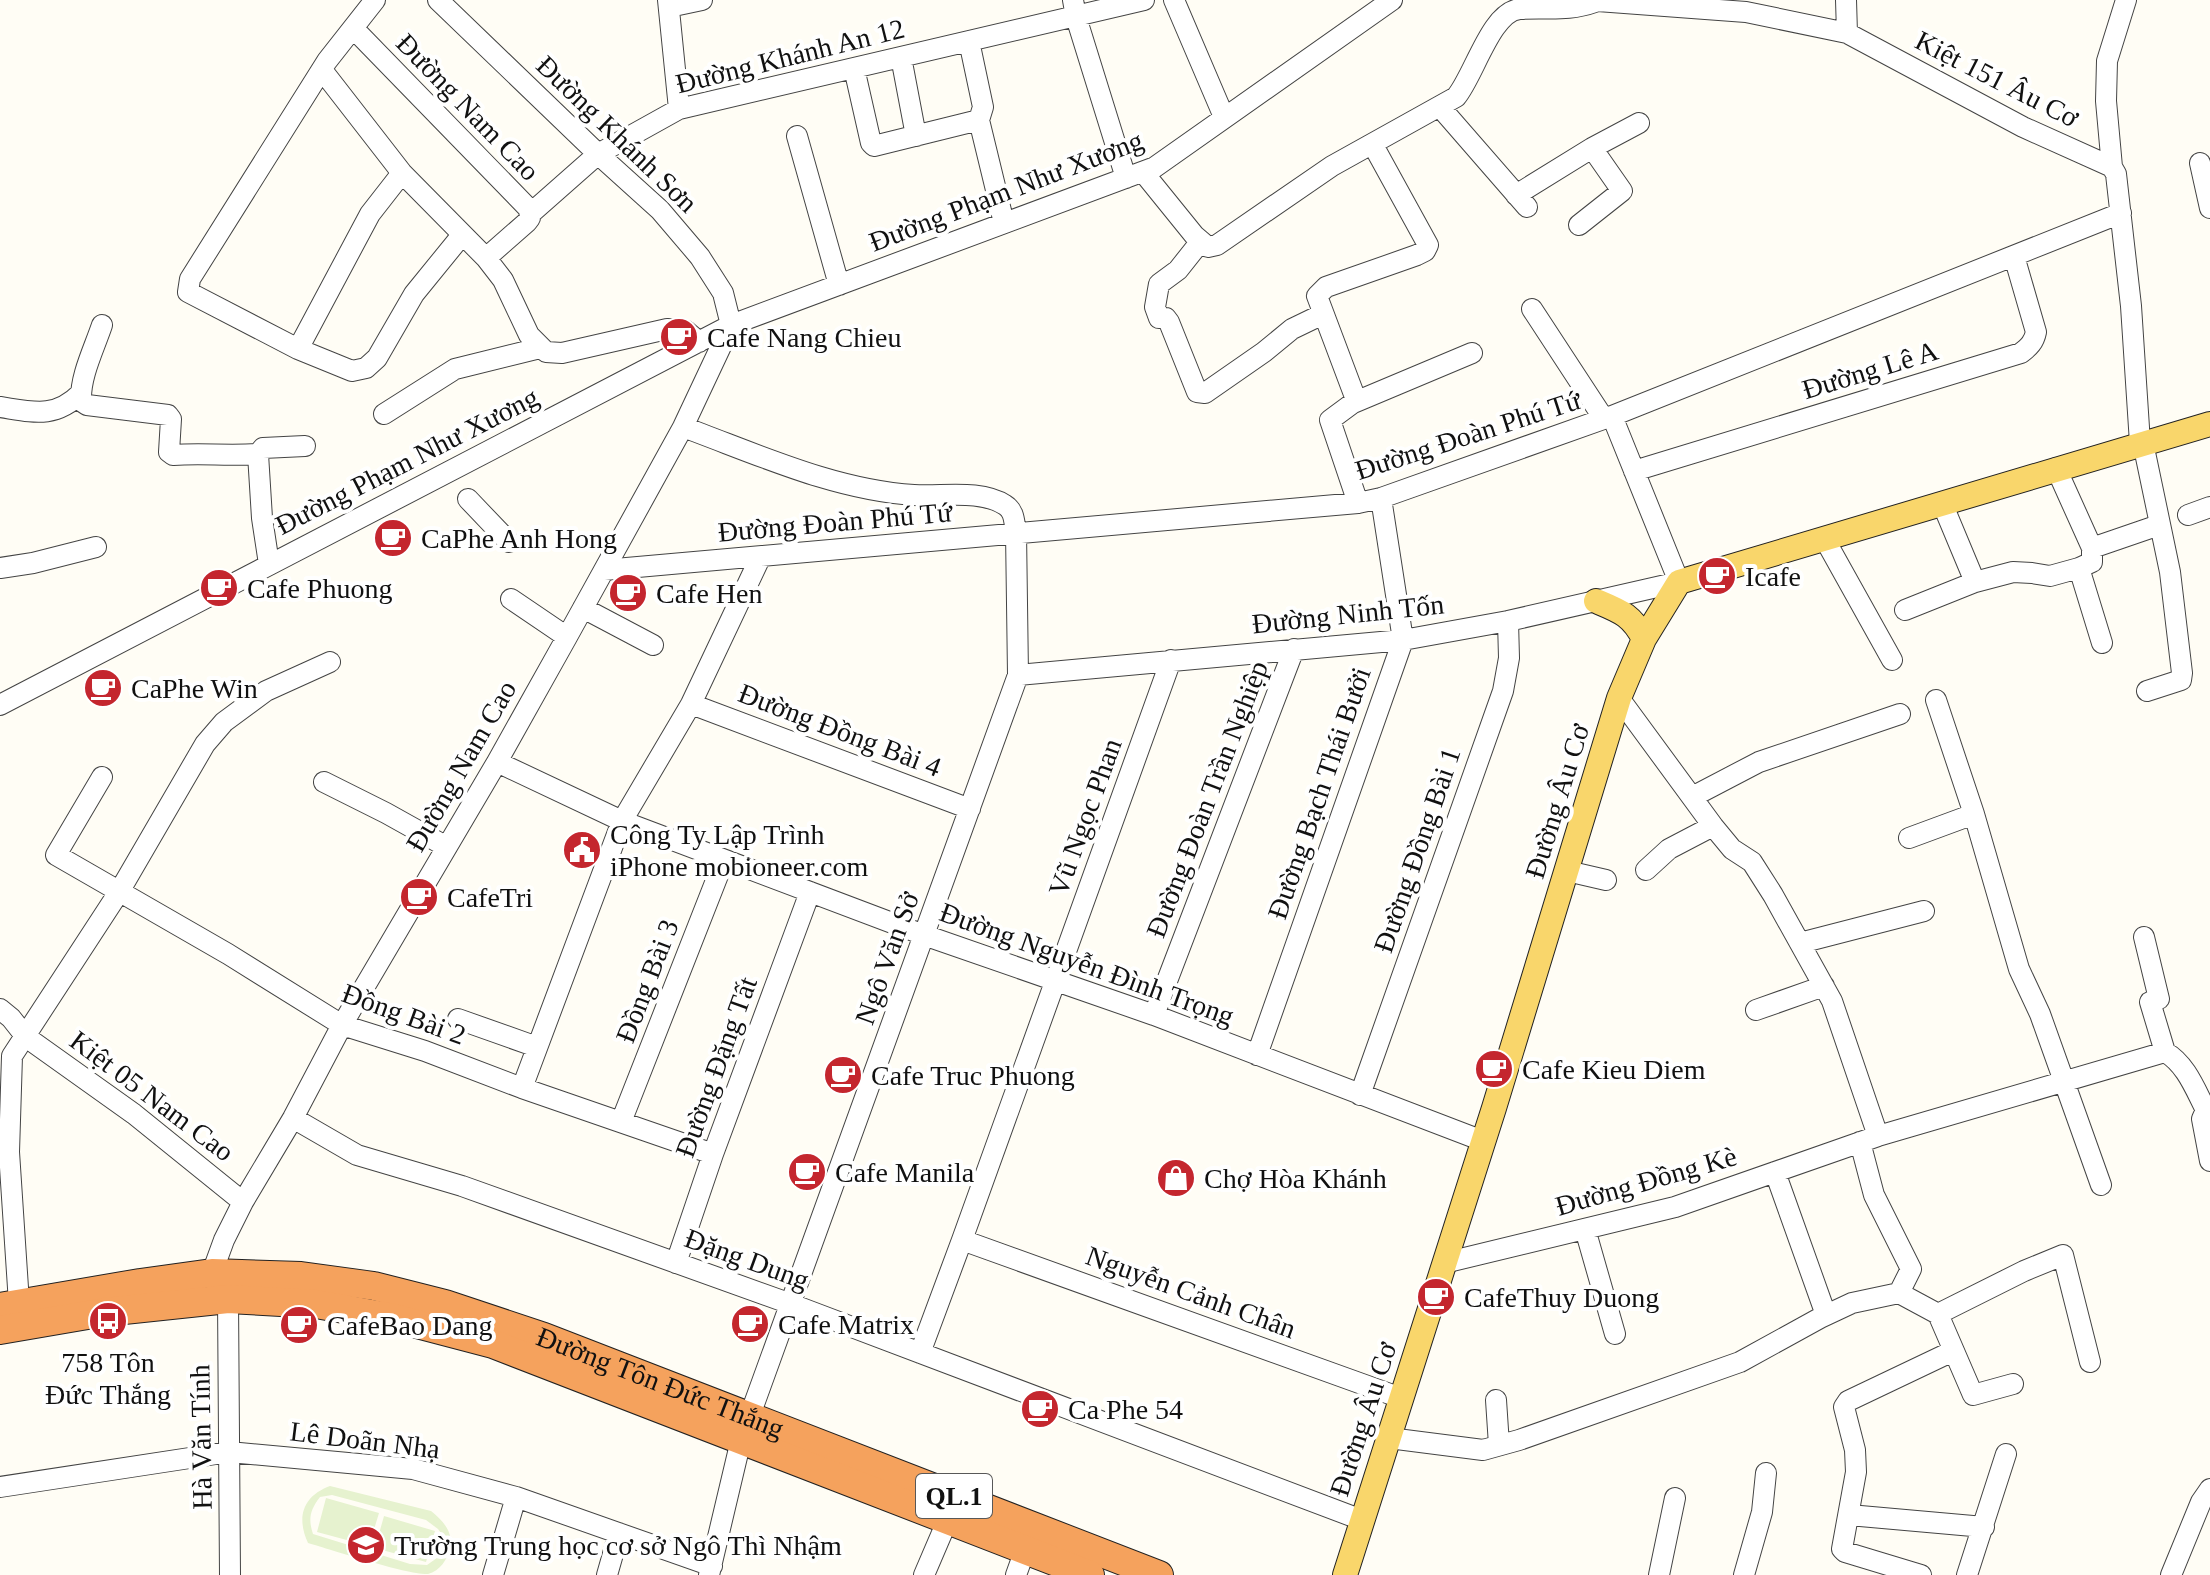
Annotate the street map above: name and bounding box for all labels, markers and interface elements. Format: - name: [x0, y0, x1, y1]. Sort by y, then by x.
- street label: Đường Khánh An 12: [672, 13, 908, 99]
- street label: Kiệt 151 Âu Cơ: [1910, 25, 2085, 134]
- street label: Đường Nam Cao: [390, 27, 546, 187]
- street label: Đường Khánh Sơn: [530, 49, 704, 219]
- street label: Đường Phạm Như Xương: [865, 124, 1147, 258]
- cafe icon: Cafe Nang Chieu: [658, 316, 700, 358]
- place label: Cafe Nang Chieu: [707, 322, 901, 353]
- street label: Đường Lê A: [1798, 334, 1942, 405]
- street label: Đường Phạm Như Xương: [271, 381, 543, 541]
- street label: Đường Đoàn Phú Tứ: [1351, 384, 1585, 486]
- street label: Đường Đoàn Phú Tứ: [716, 496, 954, 548]
- cafe icon: CaPhe Anh Hong: [372, 517, 414, 559]
- place label: CaPhe Anh Hong: [421, 523, 617, 554]
- cafe icon: Icafe: [1696, 555, 1738, 597]
- place label: Icafe: [1745, 561, 1801, 592]
- cafe icon: Cafe Phuong: [198, 567, 240, 609]
- cafe icon: Cafe Hen: [607, 572, 649, 614]
- place label: Cafe Phuong: [247, 573, 392, 604]
- place label: Cafe Hen: [656, 578, 763, 609]
- street label: Đường Ninh Tốn: [1251, 589, 1445, 639]
- street label: Đường Đoàn Trần Nghiệp: [1140, 656, 1274, 942]
- street label: Đường Bạch Thái Bưởi: [1261, 663, 1377, 923]
- cafe icon: CaPhe Win: [82, 667, 124, 709]
- place label: CaPhe Win: [131, 673, 258, 704]
- street label: Đường Nam Cao: [400, 675, 522, 857]
- street label: Đường Đồng Bài 4: [734, 677, 946, 783]
- street label: Đường Âu Cơ: [1519, 719, 1596, 882]
- street label: Vũ Ngọc Phan: [1042, 734, 1128, 900]
- street label: Đường Đồng Bài 1: [1367, 744, 1467, 956]
- place label: Công Ty Lập Trình iPhone mobioneer.com: [610, 819, 868, 882]
- public building icon: Công Ty Lập Trình iPhone mobioneer.com: [561, 829, 603, 871]
- cafe icon: CafeTri: [398, 876, 440, 918]
- place label: CafeTri: [447, 882, 533, 913]
- street label: Ngô Văn Sở: [849, 886, 926, 1028]
- street label: Đường Nguyễn Đình Trọng: [936, 896, 1238, 1032]
- street label: Đồng Bài 3: [609, 915, 685, 1047]
- street label: Đường Đặng Tất: [669, 972, 763, 1161]
- street label: Đồng Bài 2: [338, 977, 470, 1051]
- street label: Kiệt 05 Nam Cao: [64, 1024, 240, 1168]
- cafe icon: Cafe Kieu Diem: [1473, 1048, 1515, 1090]
- cafe icon: Cafe Truc Phuong: [822, 1054, 864, 1096]
- place label: Cafe Kieu Diem: [1522, 1054, 1706, 1085]
- place label: Cafe Truc Phuong: [871, 1060, 1075, 1091]
- street label: Đường Đồng Kè: [1552, 1140, 1740, 1222]
- cafe icon: Cafe Manila: [786, 1151, 828, 1193]
- place label: Cafe Manila: [835, 1157, 975, 1188]
- shop icon: Chợ Hòa Khánh: [1155, 1157, 1197, 1199]
- place label: Chợ Hòa Khánh: [1204, 1163, 1387, 1194]
- street label: Đặng Dung: [681, 1222, 813, 1296]
- street label: Nguyễn Cảnh Chân: [1082, 1240, 1300, 1344]
- cafe icon: CafeThuy Duong: [1415, 1276, 1457, 1318]
- place label: CafeThuy Duong: [1464, 1282, 1659, 1313]
- bus stop icon: 758 Tôn Đức Thắng: [87, 1300, 129, 1342]
- cafe icon: Cafe Matrix: [729, 1303, 771, 1345]
- cafe icon: CafeBao Dang: [278, 1304, 320, 1346]
- place label: Cafe Matrix: [778, 1309, 914, 1340]
- place label: CafeBao Dang: [327, 1310, 493, 1341]
- street label: Đường Tôn Đức Thắng: [532, 1320, 789, 1444]
- street label: Đường Âu Cơ: [1324, 1337, 1403, 1500]
- place label: 758 Tôn Đức Thắng: [45, 1347, 171, 1410]
- street label: Hà Văn Tính: [184, 1364, 218, 1510]
- cafe icon: Ca Phe 54: [1019, 1388, 1061, 1430]
- place label: Ca Phe 54: [1068, 1394, 1183, 1425]
- street label: Lê Doãn Nhạ: [288, 1415, 442, 1465]
- road number: QL.1: [916, 1474, 992, 1518]
- school or university icon: Trường Trung học cơ sở Ngô Thì Nhậm: [345, 1524, 387, 1566]
- place label: Trường Trung học cơ sở Ngô Thì Nhậm: [394, 1530, 842, 1561]

